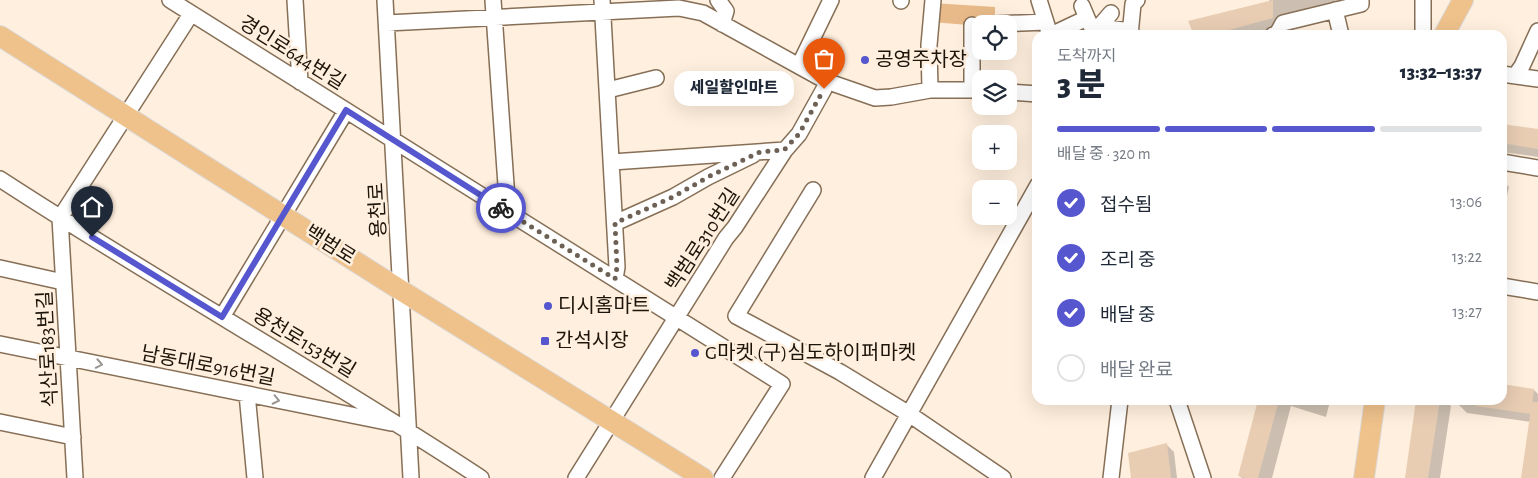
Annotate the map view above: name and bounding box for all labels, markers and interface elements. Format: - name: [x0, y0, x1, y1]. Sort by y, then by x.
- street label: 경인로644번길: [236, 12, 349, 93]
- map controls: [972, 15, 1017, 225]
- button: locate: [972, 15, 1017, 60]
- pin: [803, 38, 845, 89]
- icon: bag: [810, 45, 838, 73]
- text: 도착까지: [1057, 48, 1116, 64]
- place label: 공영주차장: [875, 49, 967, 70]
- marker: 공영주차장: [859, 54, 871, 66]
- text: 13:32–13:37: [1400, 63, 1482, 82]
- text: 3 분: [1057, 69, 1105, 101]
- button: layers: [972, 70, 1017, 115]
- callout: 세일할인마트: [674, 72, 794, 106]
- text: 세일할인마트: [690, 80, 778, 96]
- button: +: [972, 125, 1017, 170]
- text: 배달 중 · 320 m: [1057, 146, 1151, 162]
- button: −: [972, 180, 1017, 225]
- street label: 용천로: [366, 182, 389, 238]
- courier: [476, 183, 526, 233]
- street label: 백범로310번길: [662, 185, 743, 295]
- pin: [71, 186, 113, 237]
- icon: check: [1057, 189, 1085, 217]
- icon: home: [78, 193, 106, 221]
- icon: bike: [487, 194, 515, 222]
- text: 13:06: [1450, 194, 1482, 210]
- text: 접수됨: [1100, 196, 1152, 215]
- street label: 백범로: [301, 221, 359, 268]
- icon: check: [1057, 244, 1085, 272]
- text: 13:22: [1452, 249, 1482, 265]
- text: 조리 중: [1100, 251, 1156, 270]
- street label: 석산로183번길: [34, 290, 61, 408]
- place label: 디시홈마트: [558, 295, 650, 316]
- icon: check: [1057, 299, 1085, 327]
- marker: 디시홈마트: [542, 300, 554, 312]
- street label: 용천로153번길: [249, 304, 359, 381]
- text: 13:27: [1452, 304, 1482, 320]
- text: 배달 중: [1100, 306, 1156, 325]
- place label: 간석시장: [555, 330, 629, 351]
- marker: 간석시장: [539, 335, 551, 347]
- street label: 남동대로916번길: [139, 342, 277, 389]
- place label: G마켓 (구)심도하이퍼마켓: [705, 342, 916, 363]
- marker: G마켓 (구)심도하이퍼마켓: [689, 347, 701, 359]
- one-way arrow: [95, 358, 104, 369]
- text: 배달 완료: [1100, 361, 1173, 380]
- one-way arrow: [271, 394, 280, 405]

